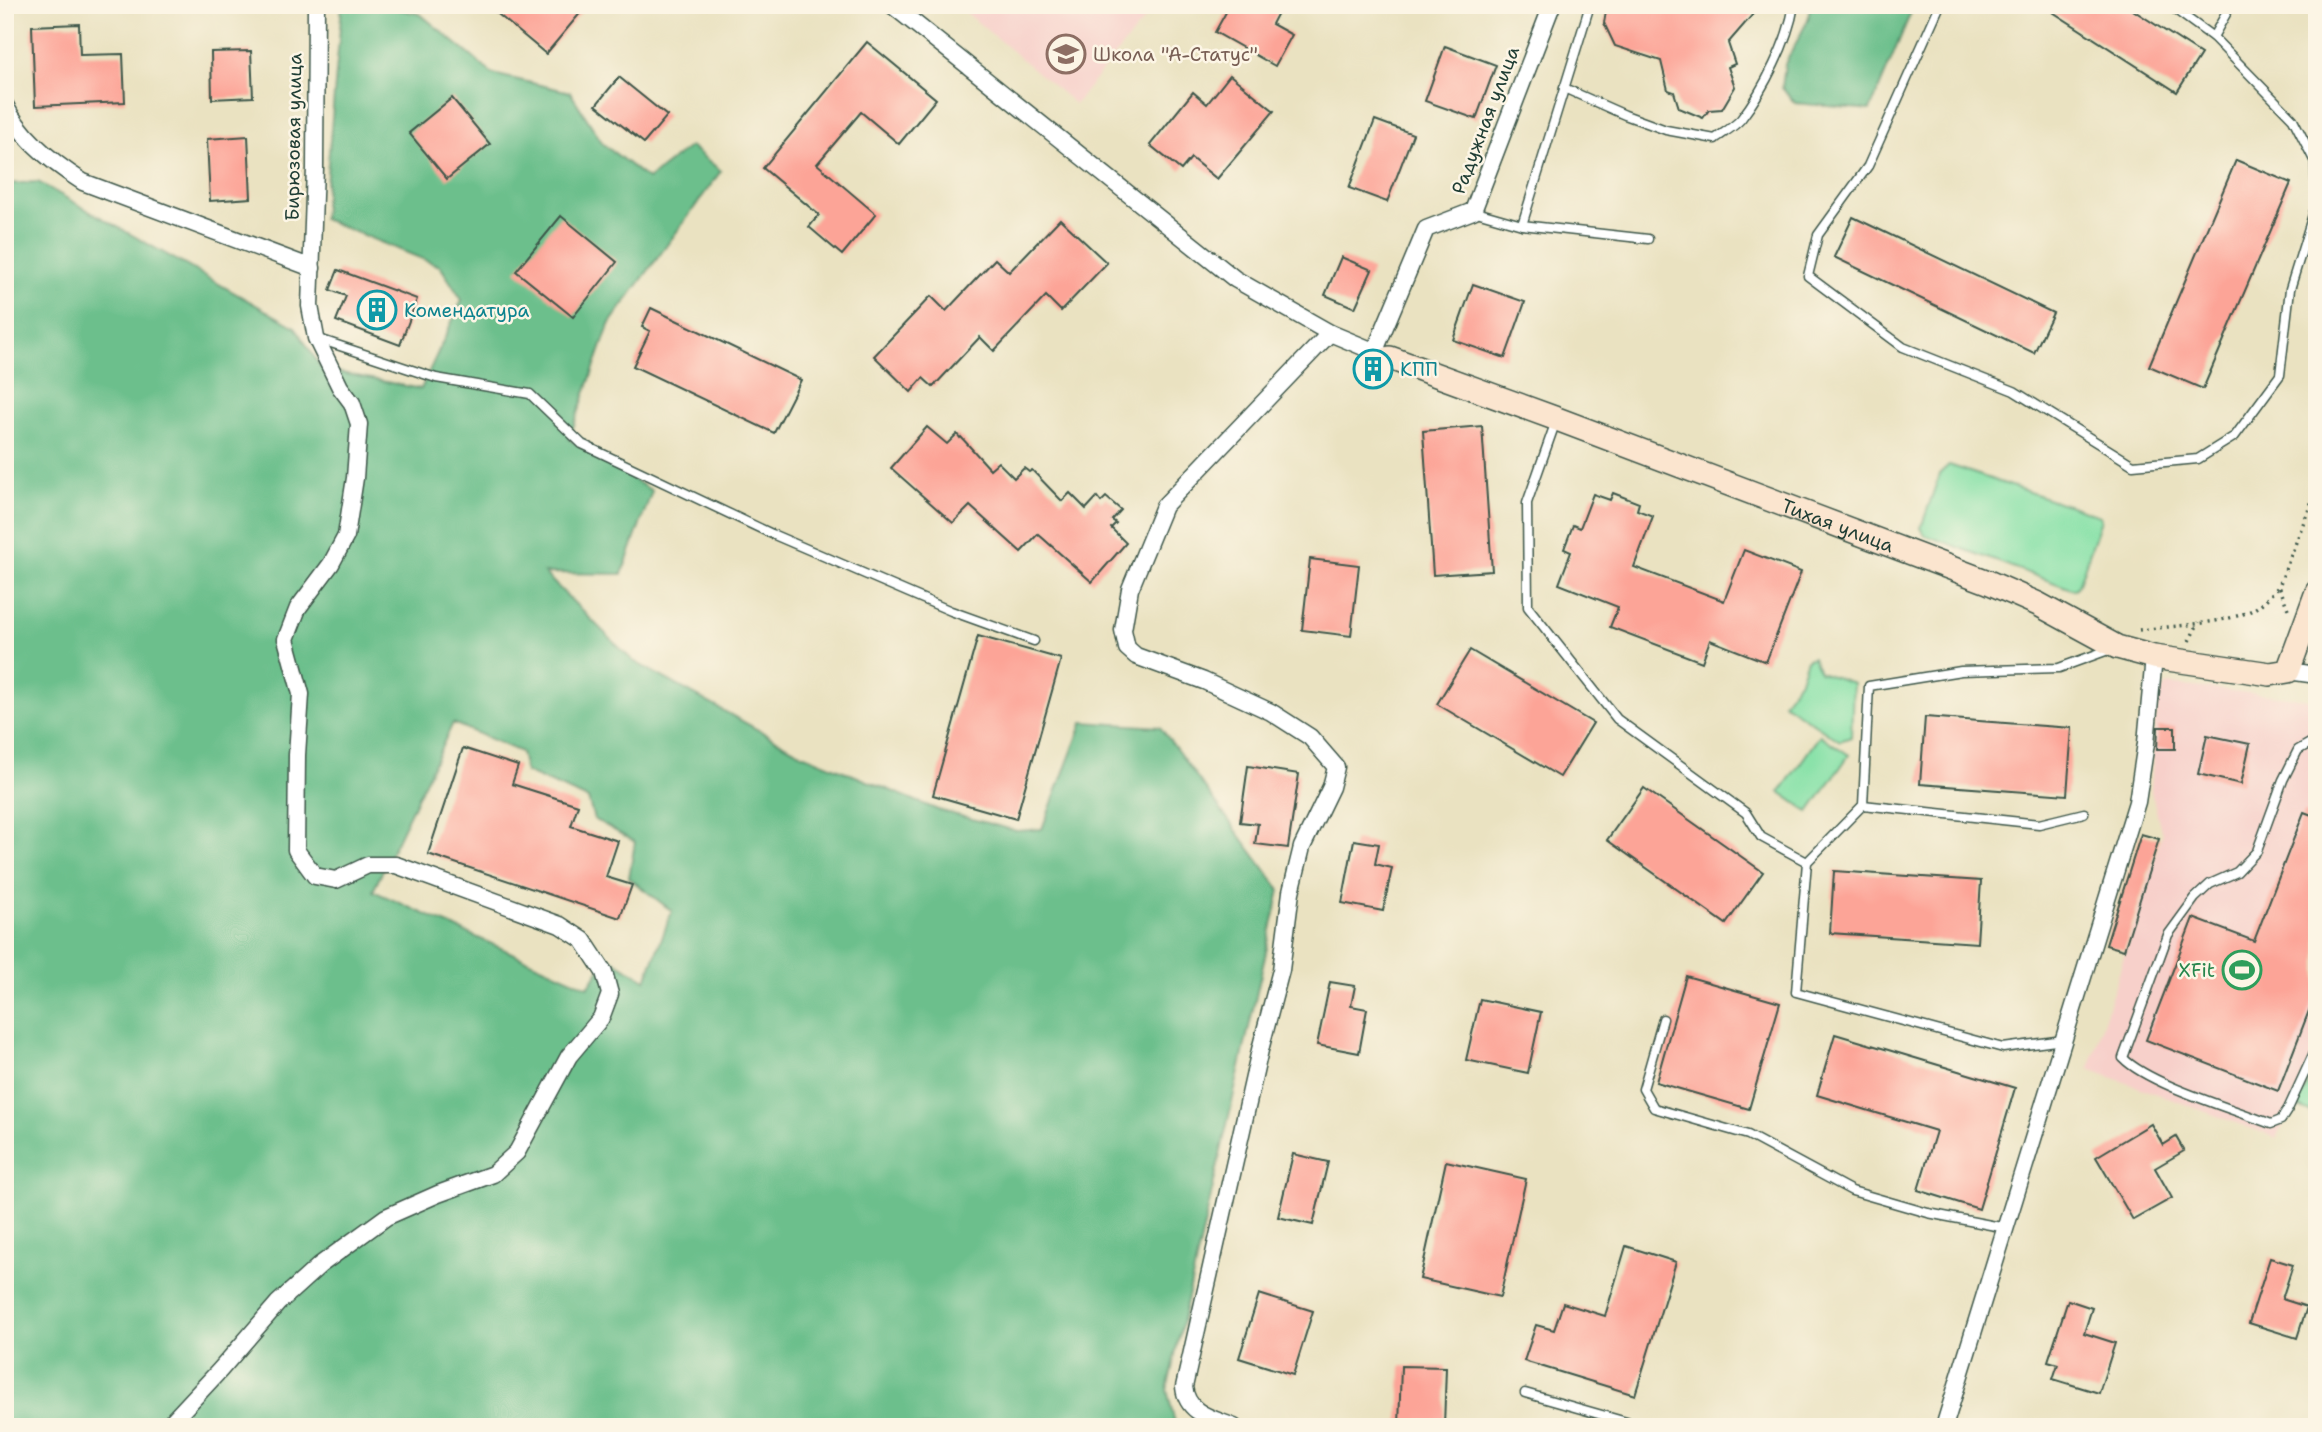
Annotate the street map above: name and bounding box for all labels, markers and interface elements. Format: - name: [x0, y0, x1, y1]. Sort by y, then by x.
- school or university icon: Школа "А-Статус": [1045, 33, 1087, 75]
- place label: Школа "А-Статус": [1093, 42, 1258, 67]
- street label: Радужная улица: [1446, 43, 1525, 198]
- street label: Бирюзовая улица: [280, 53, 307, 221]
- building icon: Комендатура: [356, 289, 398, 331]
- place label: Комендатура: [404, 298, 530, 323]
- building icon: КПП: [1352, 348, 1394, 390]
- place label: КПП: [1400, 357, 1438, 382]
- street label: Тихая улица: [1778, 493, 1897, 558]
- sports icon: XFit: [2221, 949, 2263, 991]
- place label: XFit: [2178, 958, 2215, 983]

